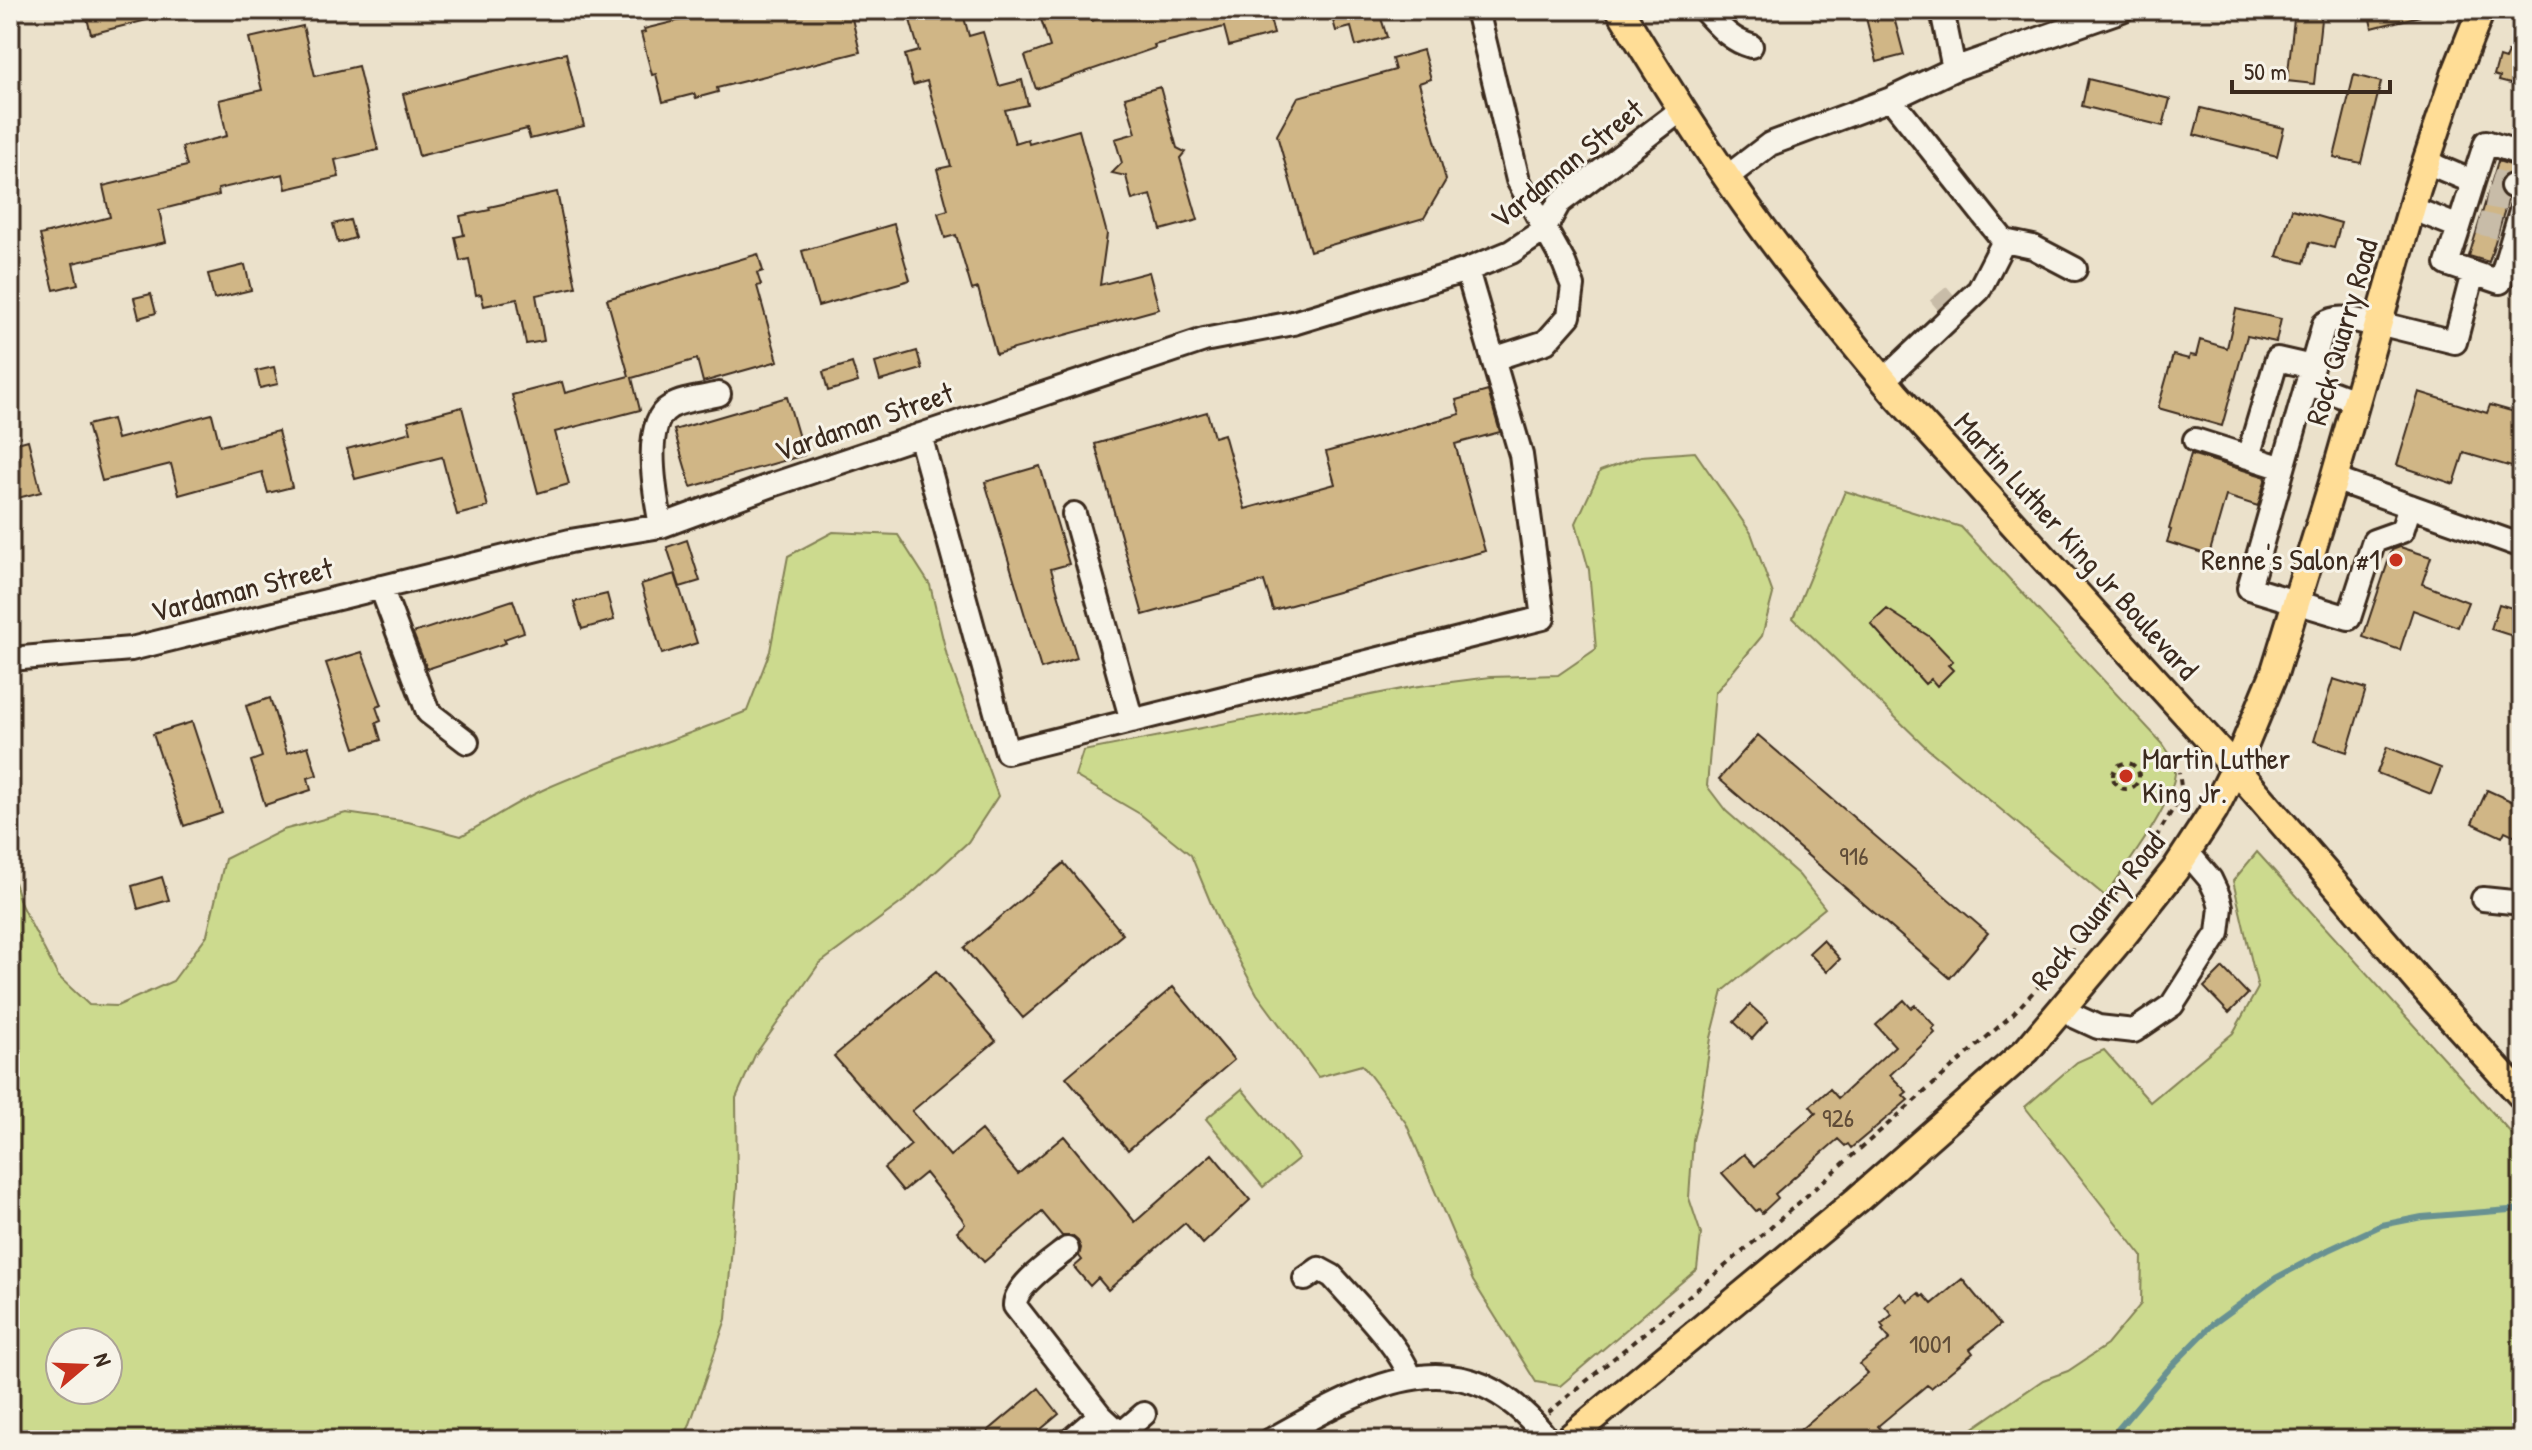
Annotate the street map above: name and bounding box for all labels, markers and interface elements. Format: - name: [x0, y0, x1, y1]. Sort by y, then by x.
- scale bar: [2232, 44, 2390, 94]
- text: 50 m: [2244, 55, 2287, 87]
- street label: Vardaman Street: [1481, 89, 1652, 237]
- street label: Rock Quarry Road: [2295, 234, 2387, 430]
- street label: Vardaman Street: [769, 372, 959, 470]
- street label: Martin Luther King Jr Boulevard: [1946, 403, 2208, 688]
- place label: Renne's Salon #1: [2201, 539, 2380, 579]
- street label: Vardaman Street: [147, 547, 338, 631]
- marker: Renne's Salon #1: [2387, 551, 2405, 569]
- place label: Martin Luther King Jr.: [2142, 738, 2291, 812]
- marker: Martin Luther King Jr.: [2117, 767, 2135, 785]
- street label: Rock Quarry Road: [2021, 823, 2173, 998]
- house number: 916: [1839, 838, 1869, 873]
- house number: 926: [1822, 1100, 1854, 1135]
- north arrow: [44, 1326, 124, 1406]
- house number: 1001: [1909, 1326, 1951, 1361]
- text: N: [87, 1349, 119, 1370]

